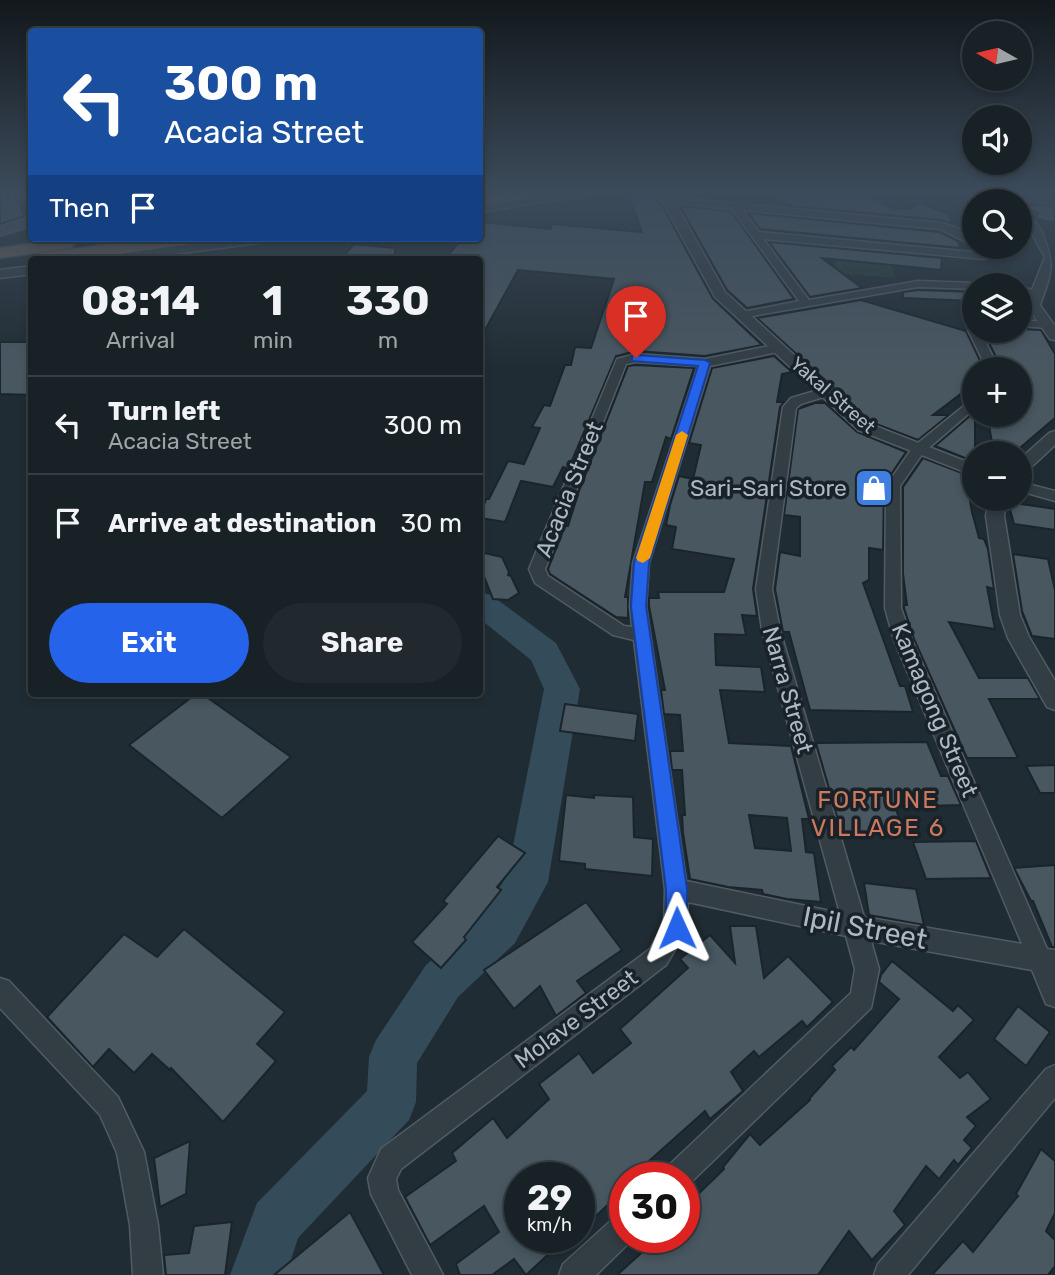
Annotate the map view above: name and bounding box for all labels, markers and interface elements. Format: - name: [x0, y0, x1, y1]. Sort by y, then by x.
- north arrow: [962, 21, 1032, 91]
- map controls: [962, 21, 1032, 511]
- text: 300 m: [164, 54, 318, 112]
- icon: left: [49, 56, 140, 147]
- button: sound: [962, 105, 1032, 175]
- text: Acacia Street: [164, 113, 364, 151]
- icon: arrive: [124, 189, 162, 227]
- button: search: [962, 189, 1032, 259]
- text: Then: [49, 193, 110, 224]
- button: layers: [962, 273, 1032, 343]
- text: 08:14: [81, 276, 200, 326]
- text: 1: [262, 276, 283, 326]
- text: 330: [346, 276, 430, 326]
- pin: [606, 286, 666, 358]
- icon: arrive: [617, 297, 655, 335]
- text: Arrival: [106, 326, 175, 354]
- text: min: [253, 326, 293, 354]
- text: m: [378, 326, 398, 354]
- street label: Yakal Street: [786, 352, 881, 439]
- button: +: [962, 357, 1032, 427]
- text: Turn left: [108, 396, 220, 427]
- icon: left: [49, 406, 87, 444]
- text: 300 m: [384, 410, 462, 441]
- street label: Acacia Street: [529, 417, 609, 561]
- text: Acacia Street: [108, 427, 252, 455]
- button: −: [962, 441, 1032, 511]
- shop icon: Sari-Sari Store: [853, 467, 895, 509]
- place label: Sari-Sari Store: [690, 474, 847, 502]
- icon: arrive: [49, 504, 87, 542]
- text: Arrive at destination: [108, 508, 376, 539]
- text: 30 m: [400, 508, 462, 539]
- button: Exit: [49, 603, 249, 683]
- button: Share: [263, 603, 462, 683]
- street label: Kamagong Street: [886, 619, 984, 801]
- street label: Narra Street: [757, 623, 819, 757]
- district label: FORTUNE VILLAGE 6: [811, 786, 945, 842]
- position arrow: [640, 891, 714, 965]
- street label: Ipil Street: [800, 900, 930, 956]
- street label: Molave Street: [509, 964, 643, 1074]
- speed limit sign: 30: [609, 1162, 700, 1253]
- text: 29: [527, 1177, 572, 1219]
- text: km/h: [527, 1214, 572, 1236]

